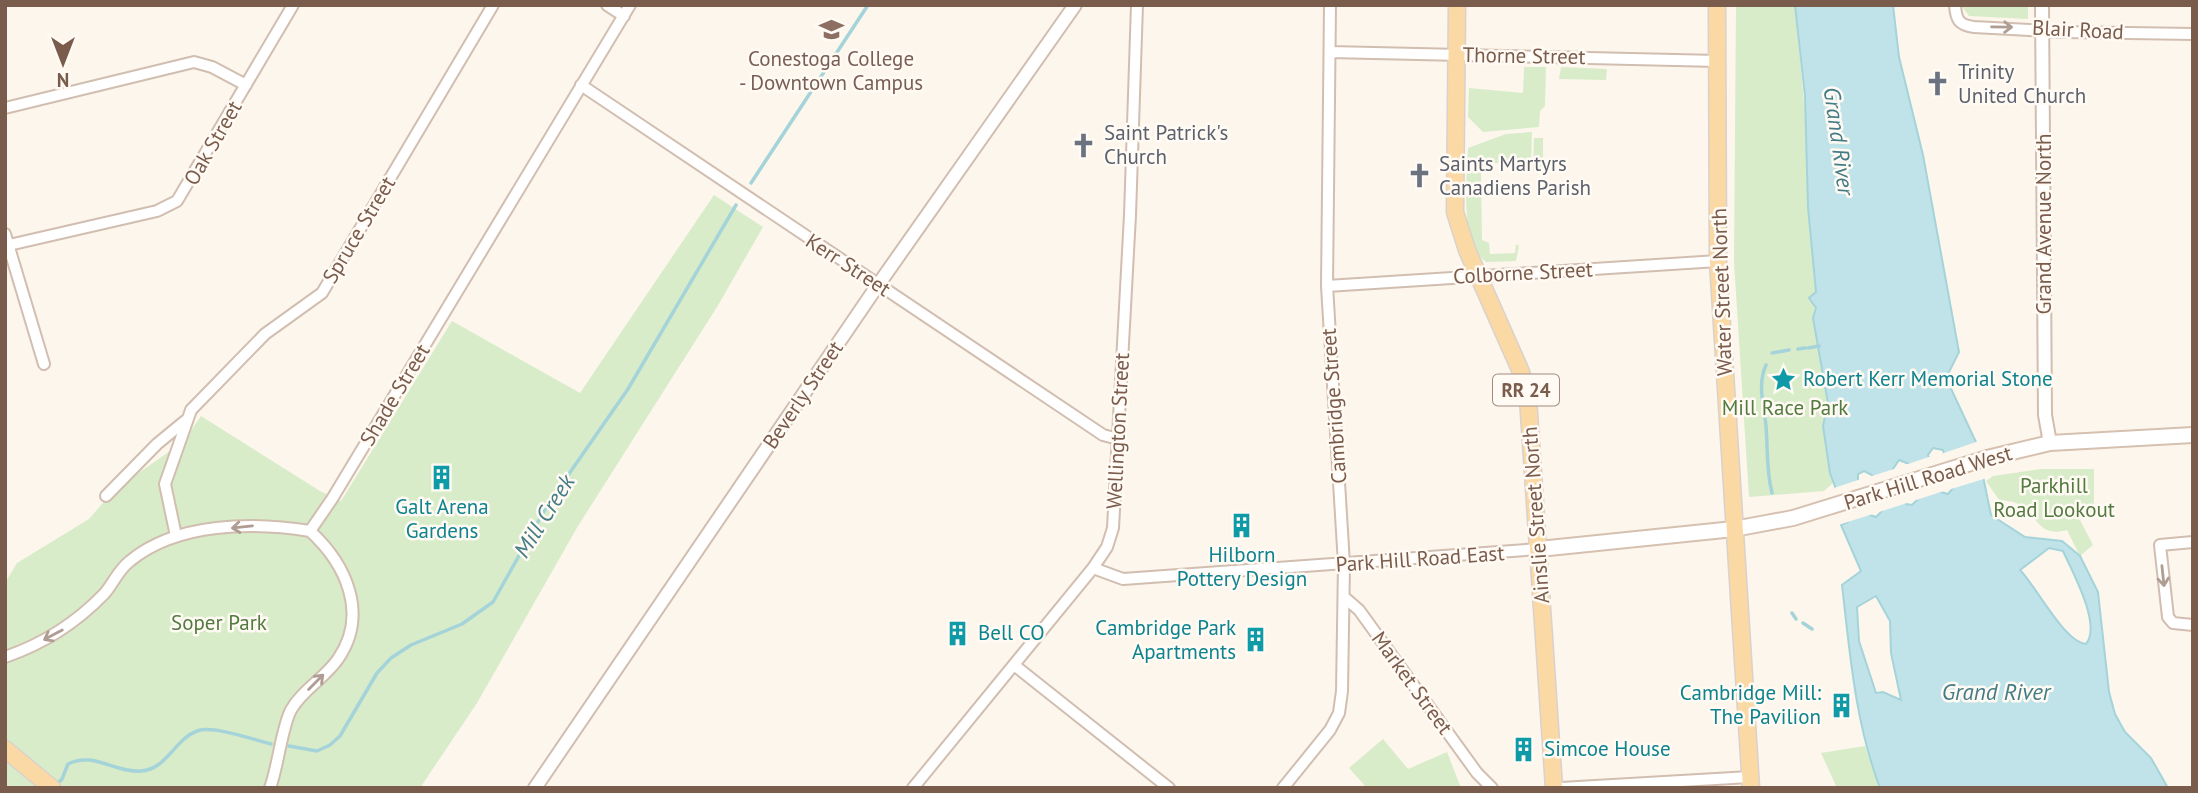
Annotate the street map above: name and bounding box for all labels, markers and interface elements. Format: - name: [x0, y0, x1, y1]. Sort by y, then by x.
- street label: Blair Road: [2032, 14, 2124, 45]
- school or university icon: Conestoga College - Downtown Campus: [817, 16, 845, 44]
- one-way arrow: [1991, 21, 2014, 34]
- north arrow: [28, 28, 98, 98]
- street label: Thorne Street: [1462, 41, 1586, 70]
- place label: Conestoga College - Downtown Campus: [739, 45, 923, 96]
- place label: Trinity United Church: [1958, 58, 2086, 109]
- text: N: [57, 68, 69, 92]
- church icon: Trinity United Church: [1924, 70, 1952, 98]
- water label: Grand River: [1818, 85, 1862, 198]
- street label: Oak Street: [178, 96, 248, 190]
- place label: Saint Patrick's Church: [1104, 119, 1228, 170]
- church icon: Saint Patrick's Church: [1070, 131, 1098, 159]
- street label: Grand Avenue North: [2030, 133, 2057, 315]
- place label: Saints Martyrs Canadiens Parish: [1439, 150, 1591, 201]
- church icon: Saints Martyrs Canadiens Parish: [1405, 162, 1433, 190]
- street label: Spruce Street: [316, 171, 401, 288]
- street label: Water Street North: [1705, 207, 1738, 377]
- street label: Kerr Street: [801, 227, 896, 302]
- street label: Colborne Street: [1452, 255, 1593, 290]
- street label: Cambridge Street: [1315, 327, 1352, 485]
- street label: Beverly Street: [757, 336, 849, 454]
- street label: Shade Street: [354, 339, 436, 451]
- street label: Wellington Street: [1100, 352, 1135, 510]
- place icon: Robert Kerr Memorial Stone: [1769, 365, 1797, 393]
- place label: Robert Kerr Memorial Stone: [1803, 365, 2053, 392]
- road number: RR 24: [1493, 374, 1559, 406]
- park label: Mill Race Park: [1722, 394, 1848, 421]
- street label: Ainslie Street North: [1516, 426, 1555, 604]
- street label: Park Hill Road West: [1841, 439, 2015, 516]
- building icon: Galt Arena Gardens: [428, 464, 456, 492]
- water label: Mill Creek: [507, 467, 581, 563]
- park label: Parkhill Road Lookout: [1993, 472, 2115, 523]
- place label: Galt Arena Gardens: [395, 493, 489, 544]
- building icon: Hilborn Pottery Design: [1228, 512, 1256, 540]
- one-way arrow: [231, 521, 254, 534]
- street label: Park Hill Road East: [1335, 539, 1505, 578]
- place label: Hilborn Pottery Design: [1177, 541, 1307, 592]
- one-way arrow: [2157, 564, 2170, 587]
- park label: Soper Park: [171, 609, 267, 636]
- place label: Cambridge Park Apartments: [1095, 614, 1236, 665]
- building icon: Bell CO: [944, 619, 972, 647]
- place label: Bell CO: [978, 619, 1045, 646]
- building icon: Cambridge Park Apartments: [1242, 626, 1270, 654]
- street label: Market Street: [1366, 626, 1459, 740]
- one-way arrow: [43, 629, 64, 642]
- one-way arrow: [307, 674, 324, 691]
- water label: Grand River: [1942, 677, 2052, 706]
- place label: Cambridge Mill: The Pavilion: [1680, 679, 1821, 730]
- building icon: Cambridge Mill: The Pavilion: [1827, 691, 1855, 719]
- building icon: Simcoe House: [1510, 735, 1538, 763]
- place label: Simcoe House: [1544, 735, 1671, 762]

